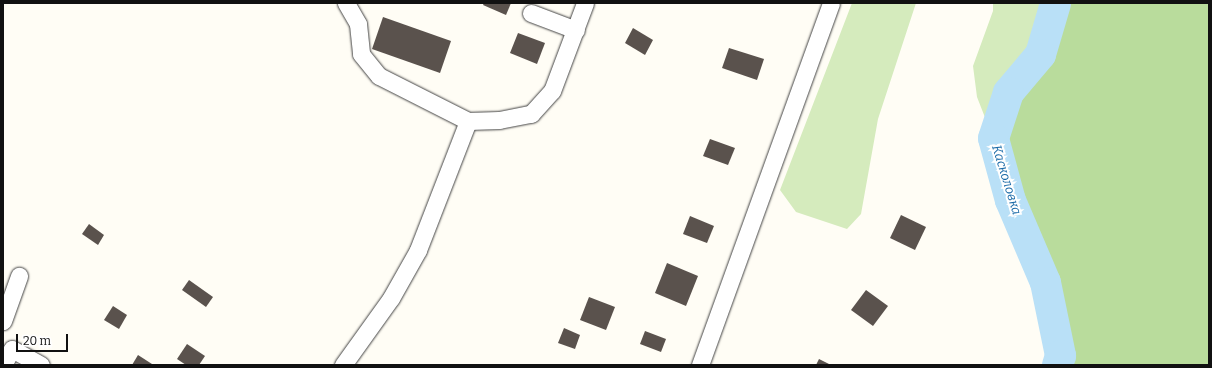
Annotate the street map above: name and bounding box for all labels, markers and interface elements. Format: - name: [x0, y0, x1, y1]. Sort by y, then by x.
- water label: Касколовка: [988, 143, 1024, 217]
- scale bar: [18, 326, 70, 352]
- text: 20 m: [23, 334, 51, 348]

